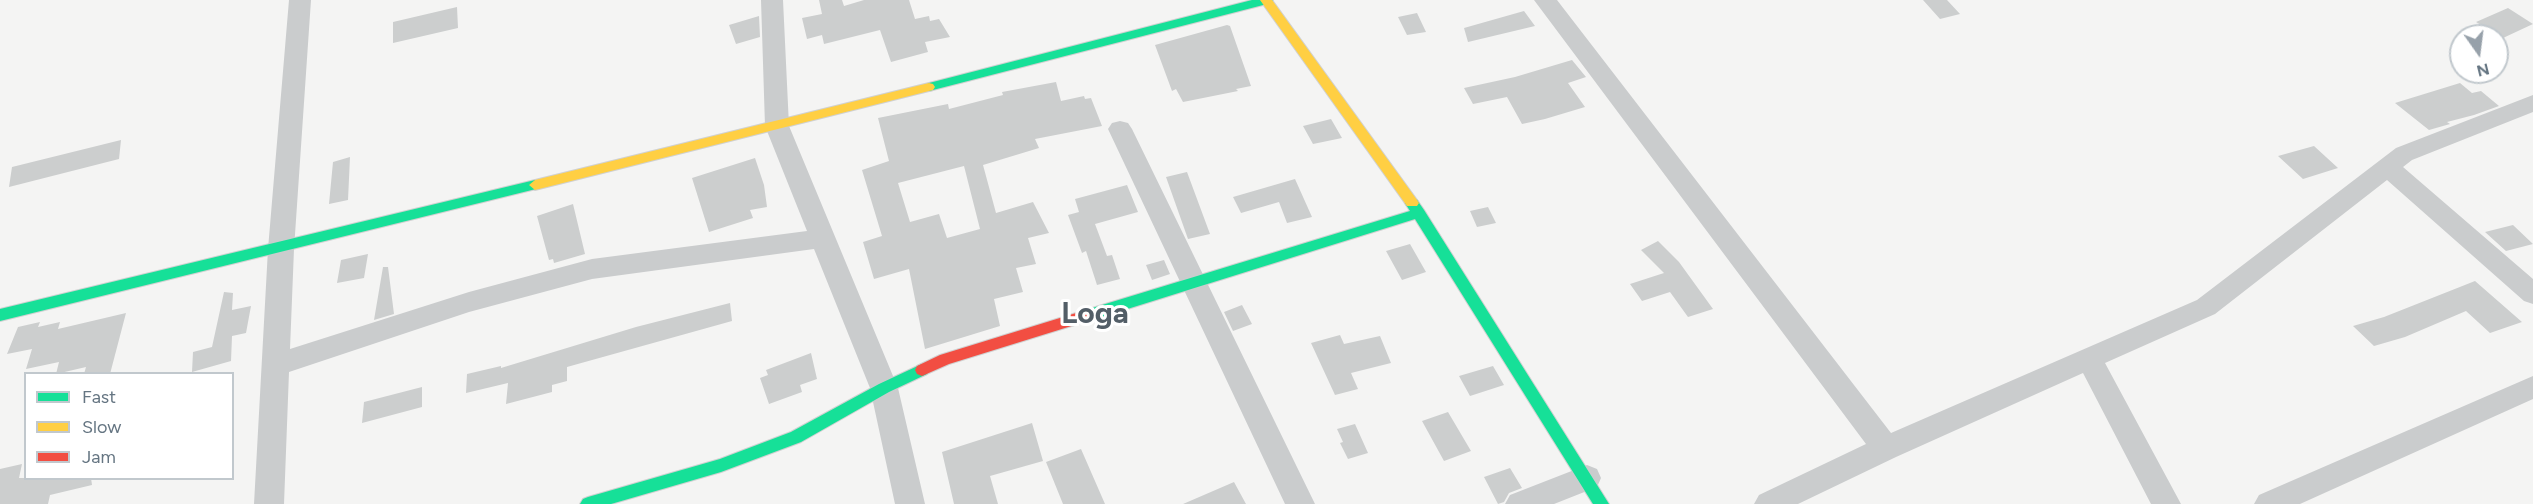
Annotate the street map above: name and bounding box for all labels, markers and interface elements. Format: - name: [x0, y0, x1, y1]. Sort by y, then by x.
- north arrow: [2449, 24, 2509, 84]
- text: N: [2475, 59, 2491, 81]
- district label: Loga: [1061, 296, 1129, 332]
- legend: [24, 372, 234, 480]
- text: Fast: [82, 386, 116, 408]
- text: Slow: [82, 416, 121, 438]
- text: Jam: [82, 446, 116, 468]

